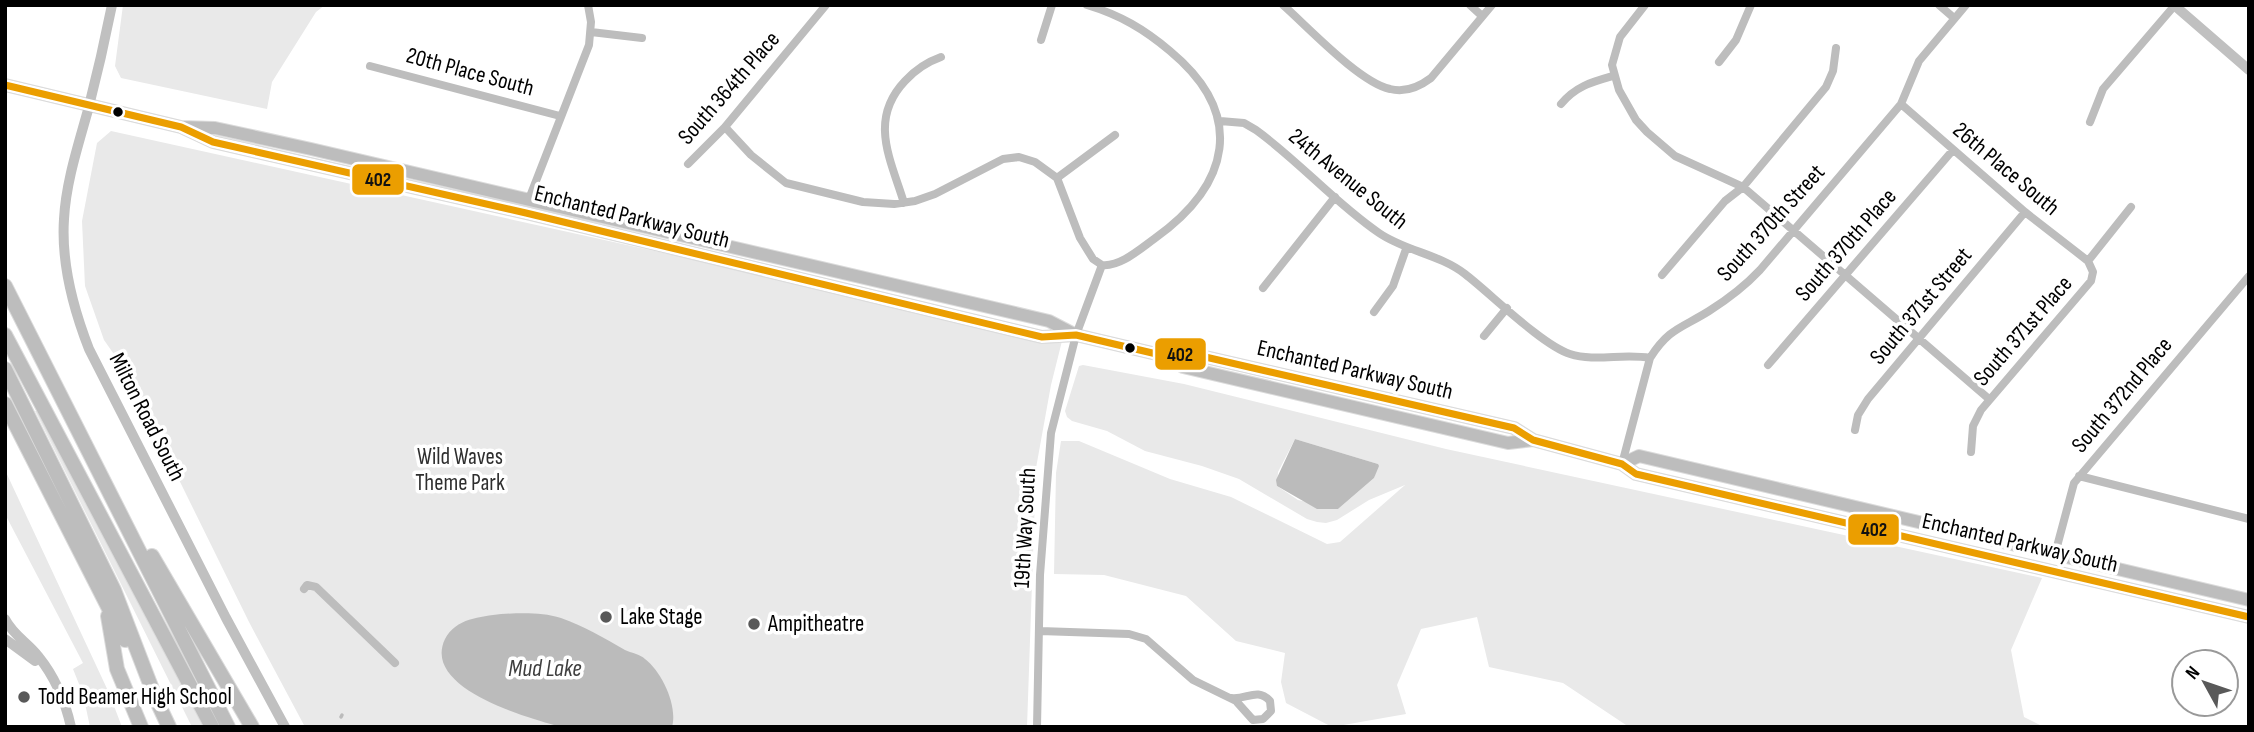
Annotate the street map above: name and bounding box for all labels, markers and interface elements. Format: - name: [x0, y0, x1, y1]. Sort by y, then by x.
- street label: South 364th Place: [672, 26, 786, 150]
- street label: 20th Place South: [403, 42, 537, 102]
- unlabelled marker: [111, 105, 125, 119]
- street label: 26th Place South: [1947, 116, 2065, 222]
- street label: 24th Avenue South: [1283, 122, 1413, 236]
- street label: South 370th Street: [1711, 159, 1831, 287]
- line badge: 402: [351, 163, 405, 196]
- text: 402: [365, 169, 391, 192]
- street label: Enchanted Parkway South: [532, 179, 732, 255]
- street label: South 370th Place: [1789, 183, 1903, 307]
- street label: South 371st Street: [1864, 242, 1978, 370]
- street label: South 371st Place: [1968, 270, 2078, 392]
- street label: South 372nd Place: [2066, 332, 2178, 458]
- street label: Enchanted Parkway South: [1254, 334, 1456, 406]
- line badge: 402: [1154, 337, 1207, 371]
- unlabelled marker: [1123, 341, 1137, 355]
- text: 402: [1167, 344, 1193, 367]
- street label: Milton Road South: [103, 348, 191, 486]
- park label: Wild Waves Theme Park: [415, 443, 505, 497]
- street label: 19th Way South: [1008, 467, 1042, 589]
- street label: Enchanted Parkway South: [1919, 507, 2121, 579]
- line badge: 402: [1847, 513, 1900, 546]
- text: 402: [1861, 519, 1887, 542]
- place label: Lake Stage: [620, 603, 703, 631]
- marker: Lake Stage: [598, 609, 614, 625]
- place label: Ampitheatre: [767, 610, 864, 638]
- marker: Ampitheatre: [746, 616, 762, 632]
- north arrow: [2170, 648, 2240, 718]
- water label: Mud Lake: [508, 654, 582, 683]
- text: N: [2181, 662, 2205, 684]
- place label: Todd Beamer High School: [38, 683, 232, 711]
- marker: Todd Beamer High School: [16, 689, 32, 705]

